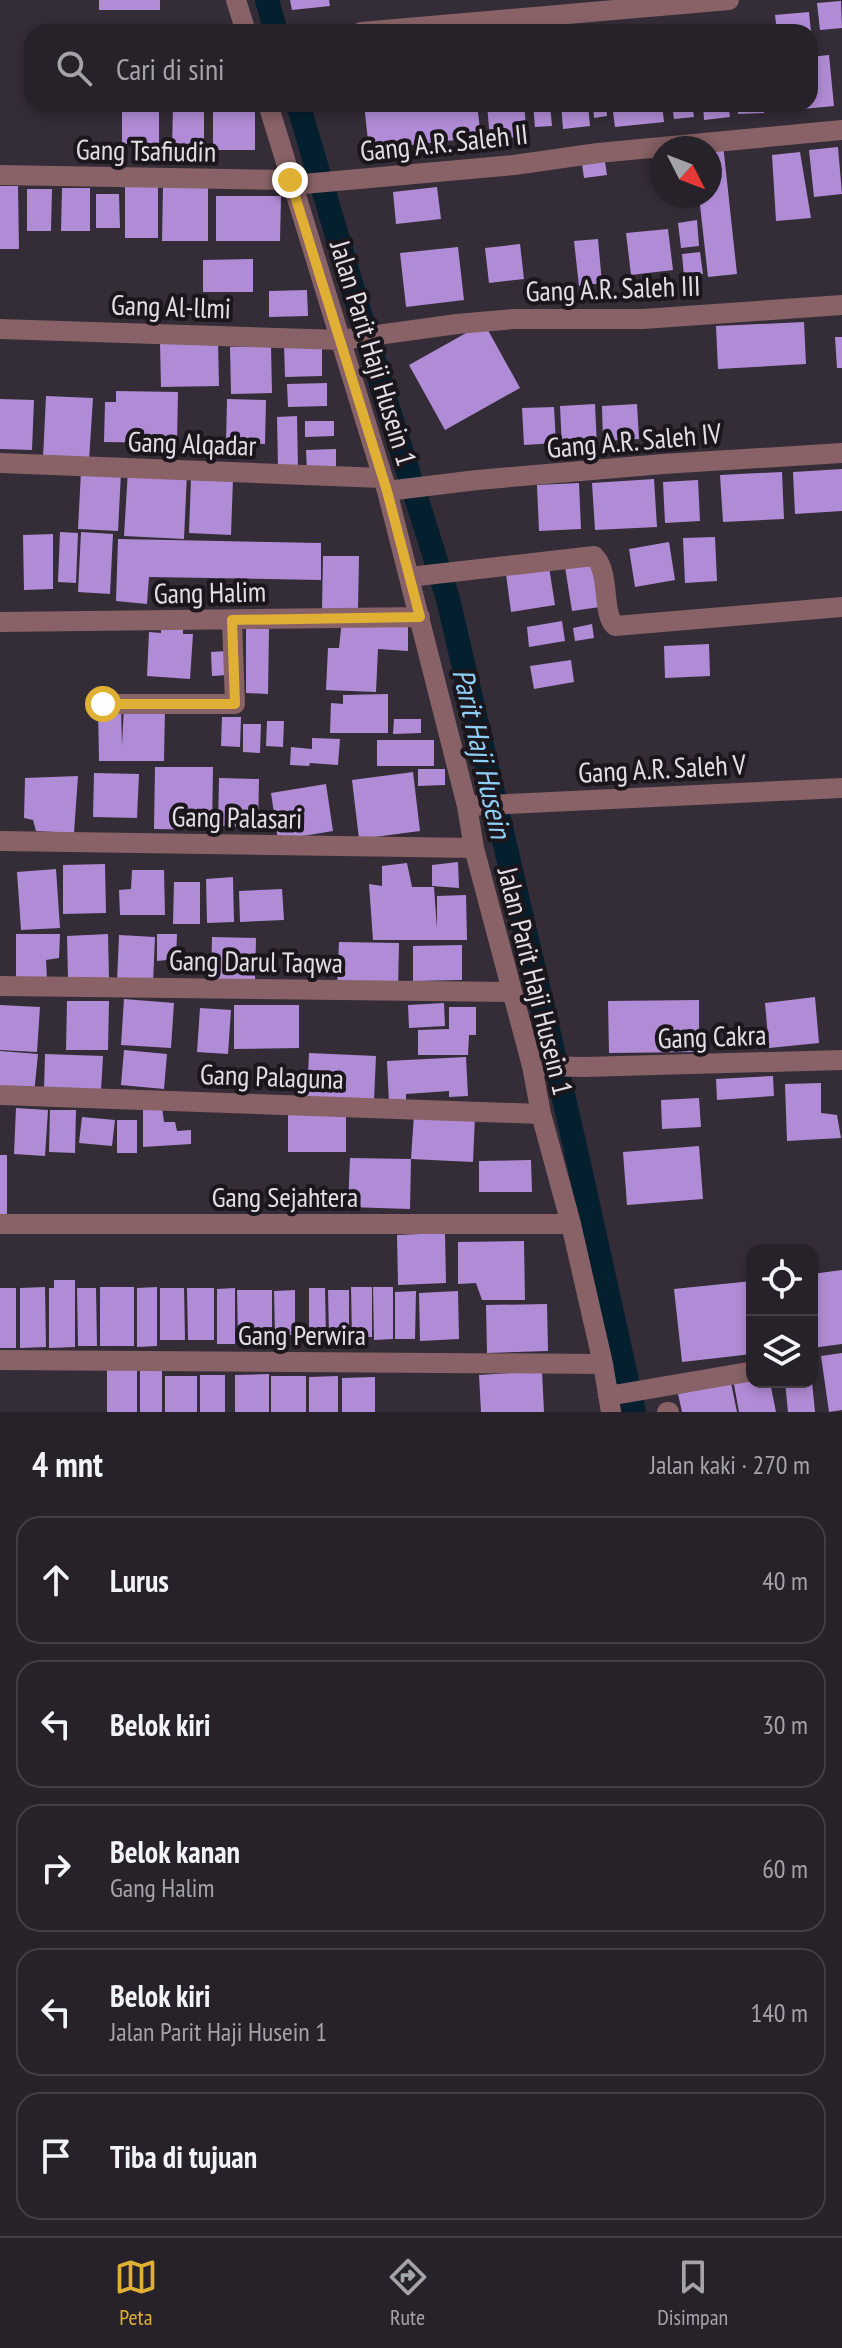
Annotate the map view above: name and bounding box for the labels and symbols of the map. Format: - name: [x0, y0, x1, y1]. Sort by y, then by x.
- street label: Gang A.R. Saleh II: [358, 115, 530, 169]
- street label: Gang Tsafiudin: [76, 130, 216, 170]
- north arrow: [650, 136, 722, 208]
- route end: [272, 162, 308, 198]
- street label: Jalan Parit Haji Husein 1: [322, 235, 426, 470]
- street label: Gang A.R. Saleh III: [525, 266, 701, 310]
- street label: Gang Al-llmi: [110, 285, 232, 327]
- street label: Gang A.R. Saleh IV: [545, 414, 724, 466]
- street label: Gang Alqadar: [127, 422, 257, 464]
- street label: Gang Halim: [154, 573, 266, 611]
- water label: Parit Haji Husein: [445, 664, 522, 843]
- route start: [85, 686, 121, 722]
- street label: Gang A.R. Saleh V: [577, 745, 748, 791]
- street label: Gang Palasari: [171, 797, 303, 837]
- street label: Jalan Parit Haji Husein 1: [490, 862, 582, 1099]
- street label: Gang Darul Taqwa: [169, 941, 343, 981]
- street label: Gang Cakra: [657, 1016, 767, 1056]
- street label: Gang Palaguna: [199, 1055, 345, 1097]
- street label: Gang Sejahtera: [212, 1178, 358, 1215]
- street label: Gang Perwira: [238, 1316, 366, 1353]

